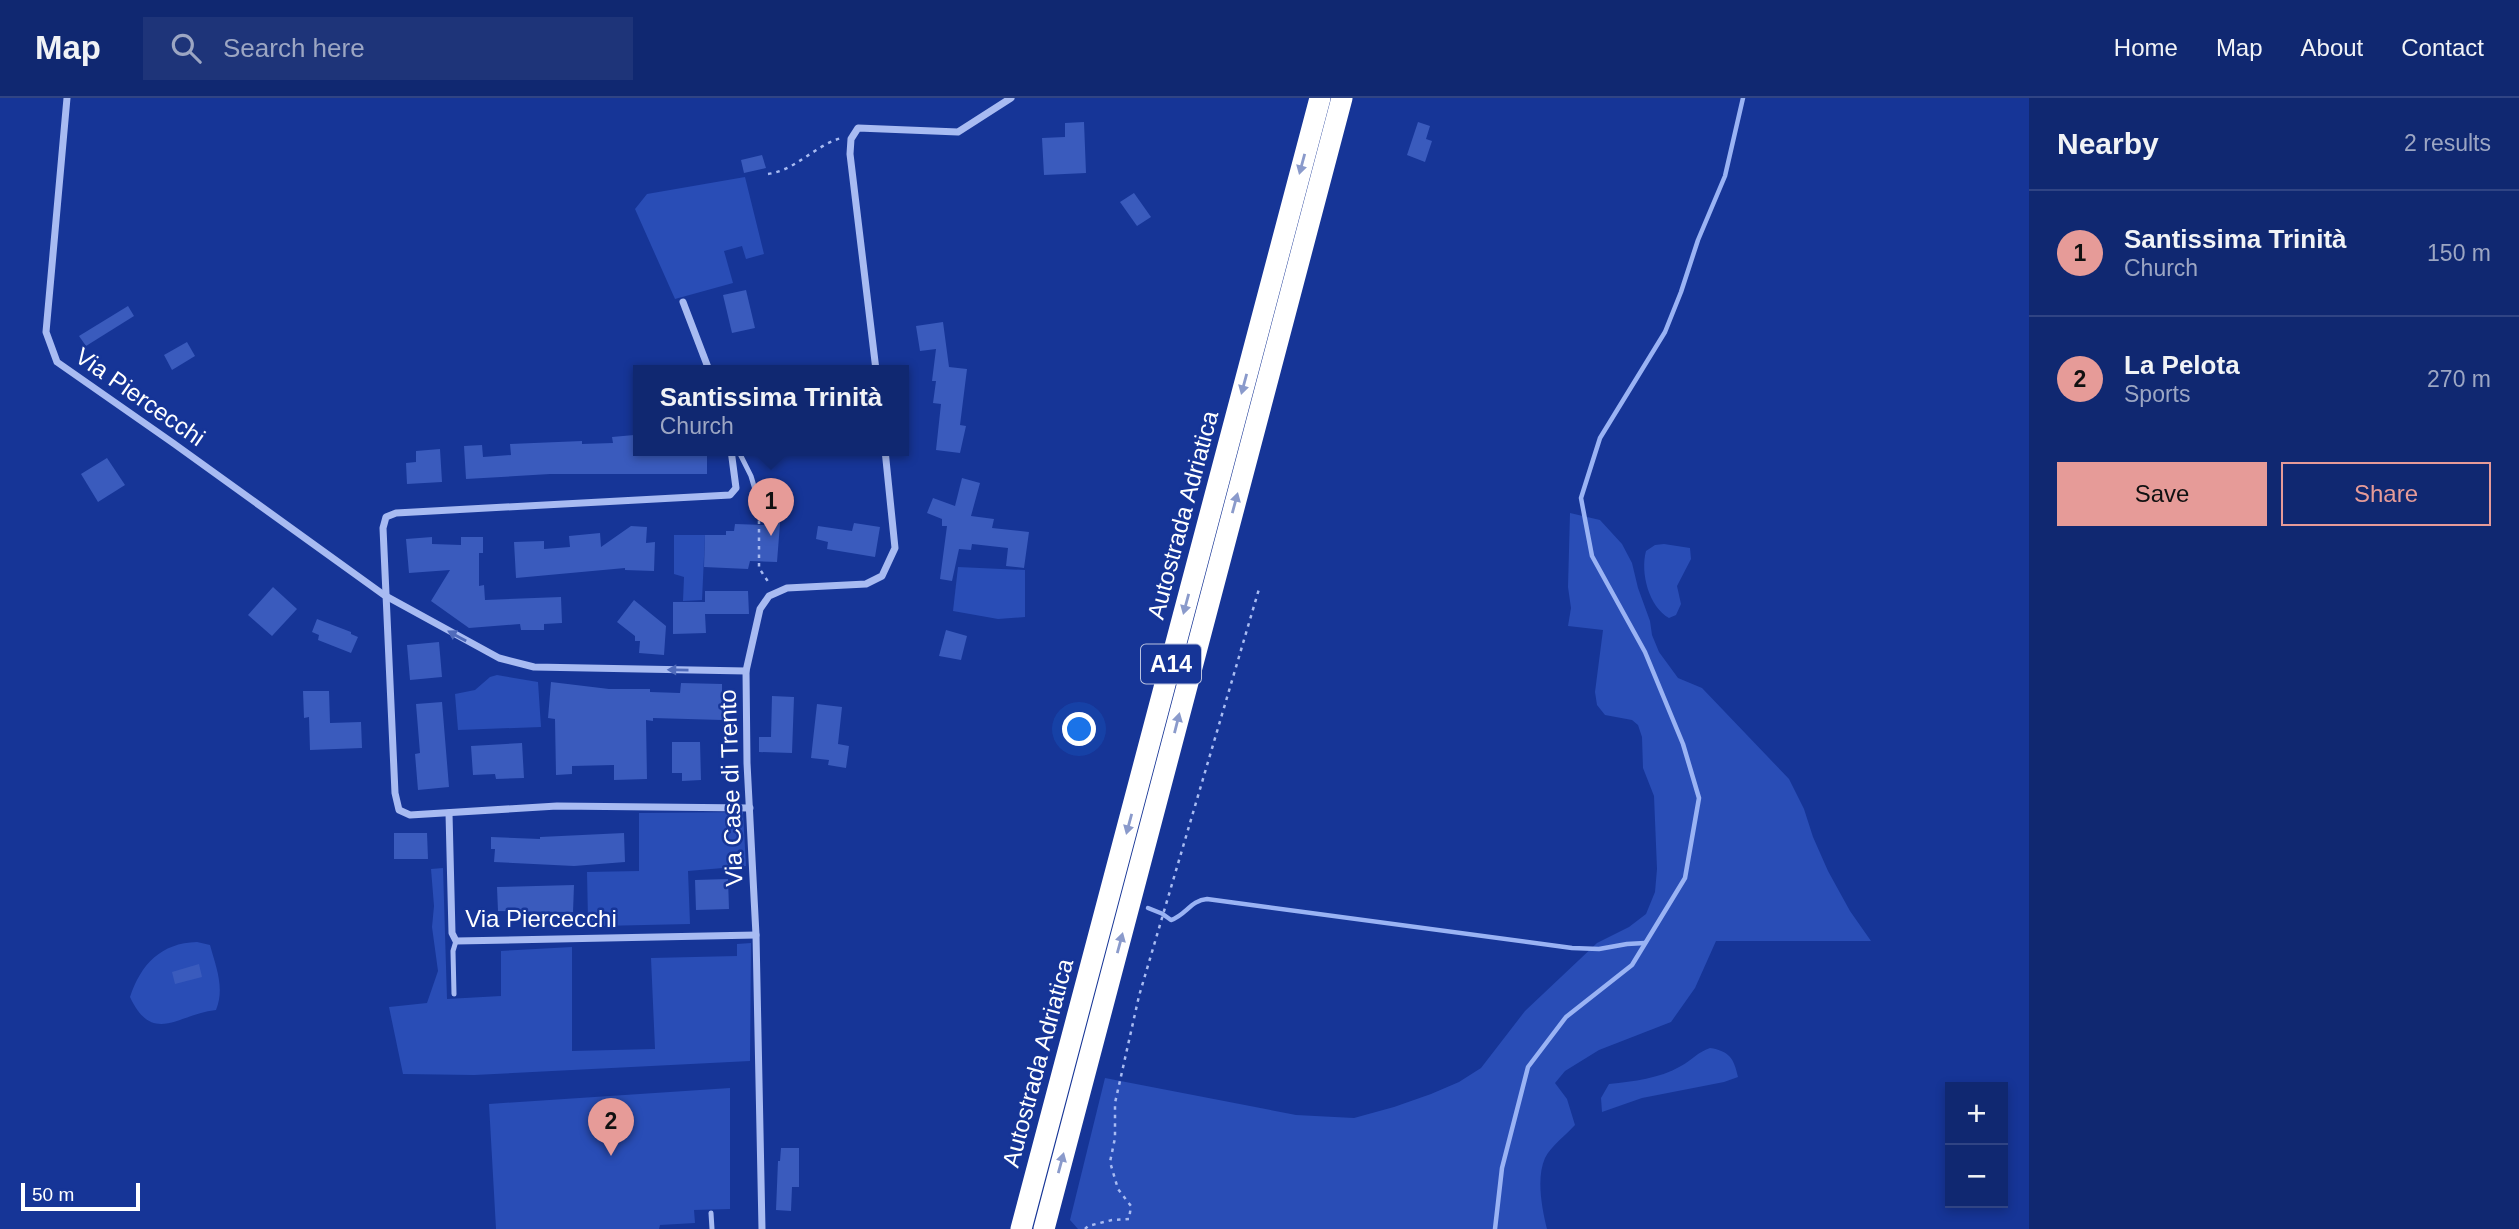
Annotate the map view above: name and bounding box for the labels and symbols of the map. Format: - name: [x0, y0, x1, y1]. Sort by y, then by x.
- one-way arrow: [1296, 153, 1307, 175]
- street label: Via Piercecchi: [70, 342, 210, 451]
- one-way arrow: [1238, 373, 1249, 395]
- street label: Autostrada Adriatica: [1142, 407, 1224, 622]
- pin: 1: [748, 478, 794, 536]
- one-way arrow: [1230, 492, 1241, 514]
- one-way arrow: [1180, 593, 1191, 615]
- one-way arrow: [447, 630, 467, 642]
- road number: A14: [1141, 644, 1201, 684]
- one-way arrow: [667, 664, 689, 675]
- street label: Via Case di Trento: [714, 689, 747, 887]
- your location: [1062, 712, 1096, 746]
- one-way arrow: [1172, 712, 1183, 734]
- one-way arrow: [1123, 814, 1133, 835]
- street label: Via Piercecchi: [465, 905, 617, 932]
- one-way arrow: [1115, 932, 1125, 953]
- street label: Autostrada Adriatica: [997, 955, 1079, 1170]
- pin: 2: [588, 1098, 634, 1156]
- one-way arrow: [1057, 1152, 1067, 1173]
- scale bar: [21, 1180, 140, 1212]

